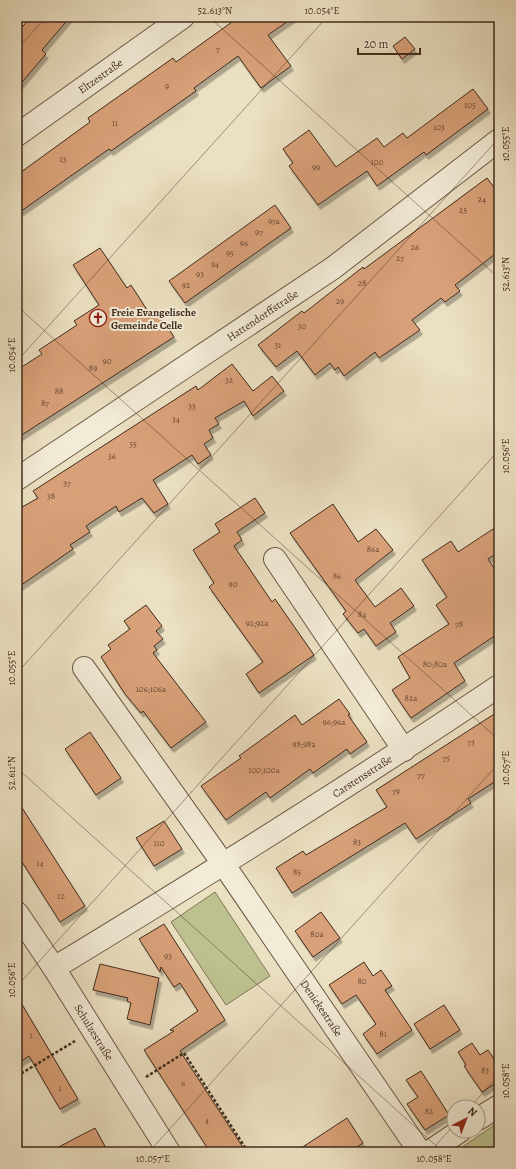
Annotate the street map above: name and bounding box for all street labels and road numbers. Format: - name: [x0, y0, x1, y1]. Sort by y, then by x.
- street label: Eltzestraße: [75, 55, 126, 97]
- street label: Hattendorffstraße: [224, 286, 301, 344]
- street label: Carstensstraße: [329, 751, 395, 801]
- street label: Denickestraße: [297, 977, 346, 1039]
- street label: Schulzestraße: [71, 1001, 117, 1063]

